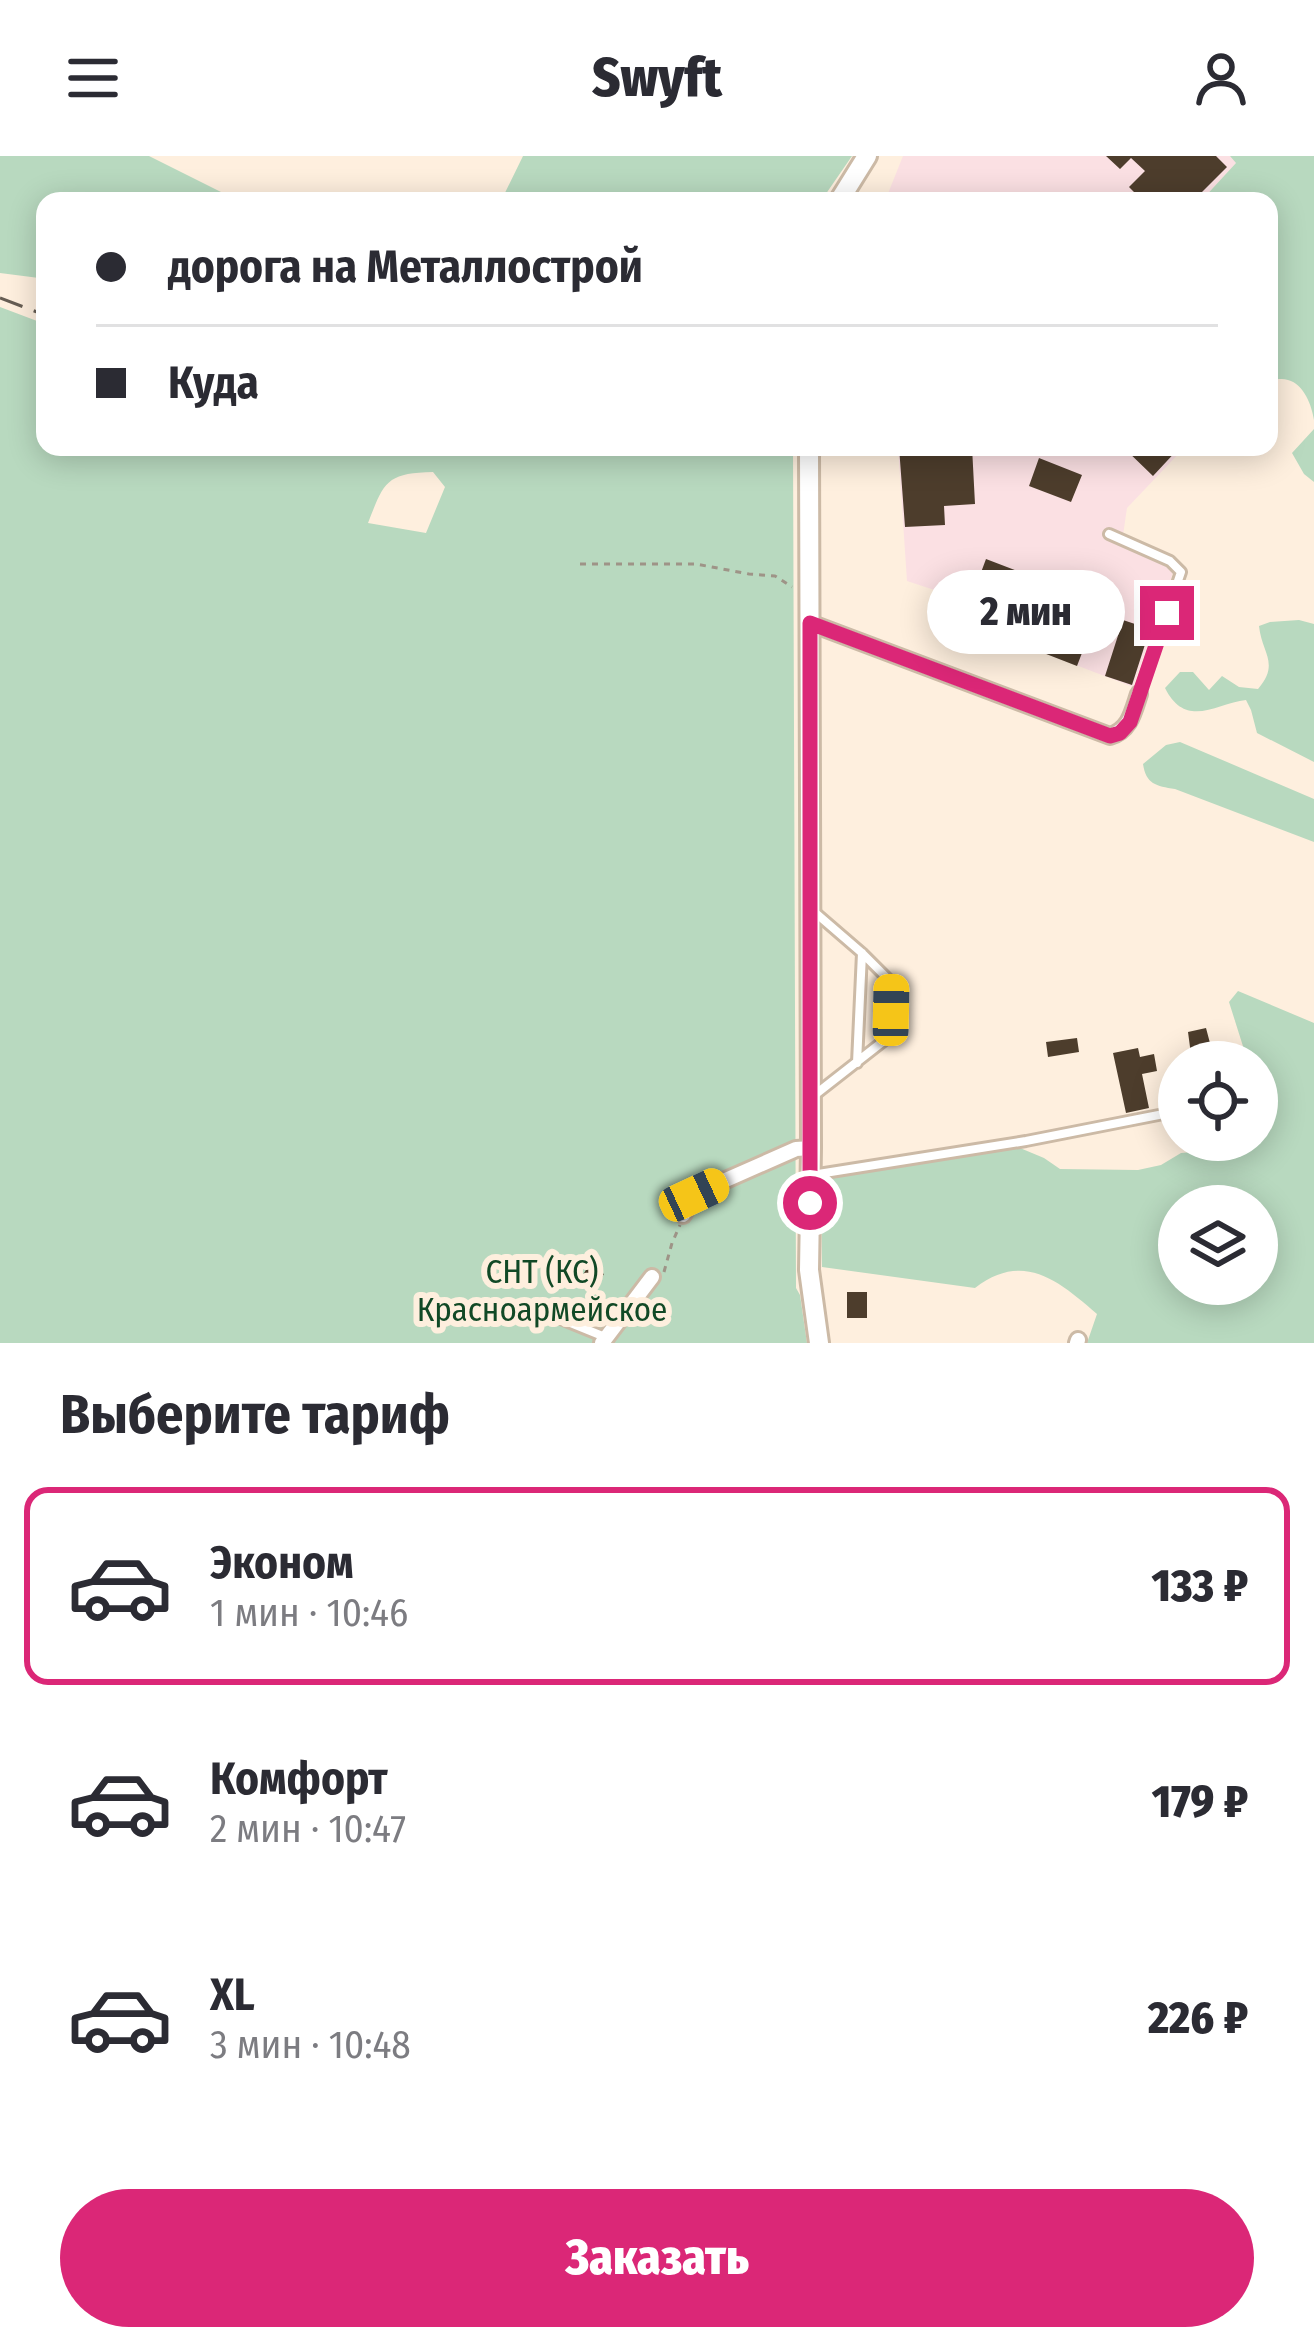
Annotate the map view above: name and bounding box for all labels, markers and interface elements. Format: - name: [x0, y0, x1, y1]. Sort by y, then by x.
- icon: menu: [60, 45, 126, 111]
- icon: person: [1188, 45, 1254, 111]
- text: Swyft: [592, 46, 722, 110]
- text: дорога на Металлострой: [168, 240, 643, 294]
- text: Куда: [168, 356, 259, 410]
- callout: 2 мин: [927, 571, 1125, 655]
- route end: [1140, 586, 1194, 640]
- text: 2 мин: [980, 589, 1072, 635]
- car: [872, 974, 910, 1046]
- map controls: [1158, 1041, 1278, 1305]
- button: locate: [1158, 1041, 1278, 1161]
- car: [654, 1163, 734, 1227]
- route start: [783, 1176, 837, 1230]
- button: layers: [1158, 1185, 1278, 1305]
- park label: СНТ (КС) Красноармейское: [417, 1252, 667, 1330]
- text: Выберите тариф: [60, 1383, 450, 1447]
- icon: car: [66, 1532, 174, 1640]
- text: Эконом: [210, 1536, 354, 1590]
- text: 133 ₽: [1152, 1559, 1248, 1613]
- text: 1 мин · 10:46: [210, 1590, 408, 1636]
- icon: car: [66, 1748, 174, 1856]
- text: Комфорт: [210, 1752, 388, 1806]
- text: 179 ₽: [1152, 1775, 1248, 1829]
- text: 2 мин · 10:47: [210, 1806, 406, 1852]
- icon: car: [66, 1964, 174, 2072]
- text: XL: [210, 1968, 255, 2022]
- text: 226 ₽: [1148, 1991, 1248, 2045]
- text: 3 мин · 10:48: [210, 2022, 411, 2068]
- button: Заказать: [60, 2189, 1254, 2327]

